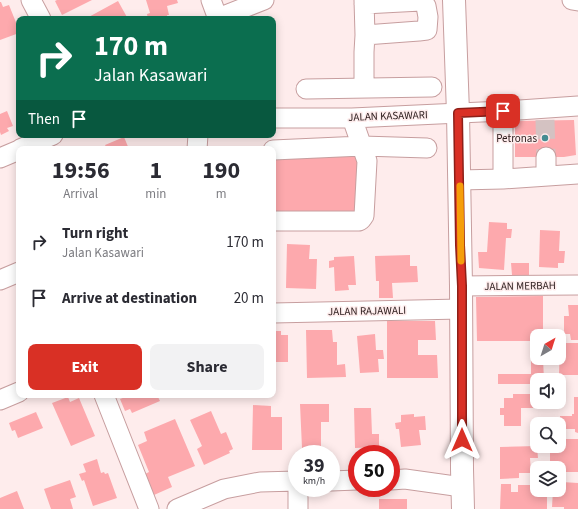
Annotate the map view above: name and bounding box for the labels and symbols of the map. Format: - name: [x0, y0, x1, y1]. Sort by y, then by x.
- pin: [486, 94, 520, 128]
- street label: JALAN KASAWARI: [348, 107, 428, 125]
- place label: Petronas: [496, 131, 537, 146]
- marker: Petronas: [540, 133, 550, 143]
- street label: JALAN MERBAH: [484, 278, 556, 294]
- street label: JALAN RAJAWALI: [328, 303, 406, 319]
- north arrow: [530, 329, 566, 365]
- position arrow: [441, 419, 483, 461]
- speed limit sign: 50: [348, 445, 400, 497]

